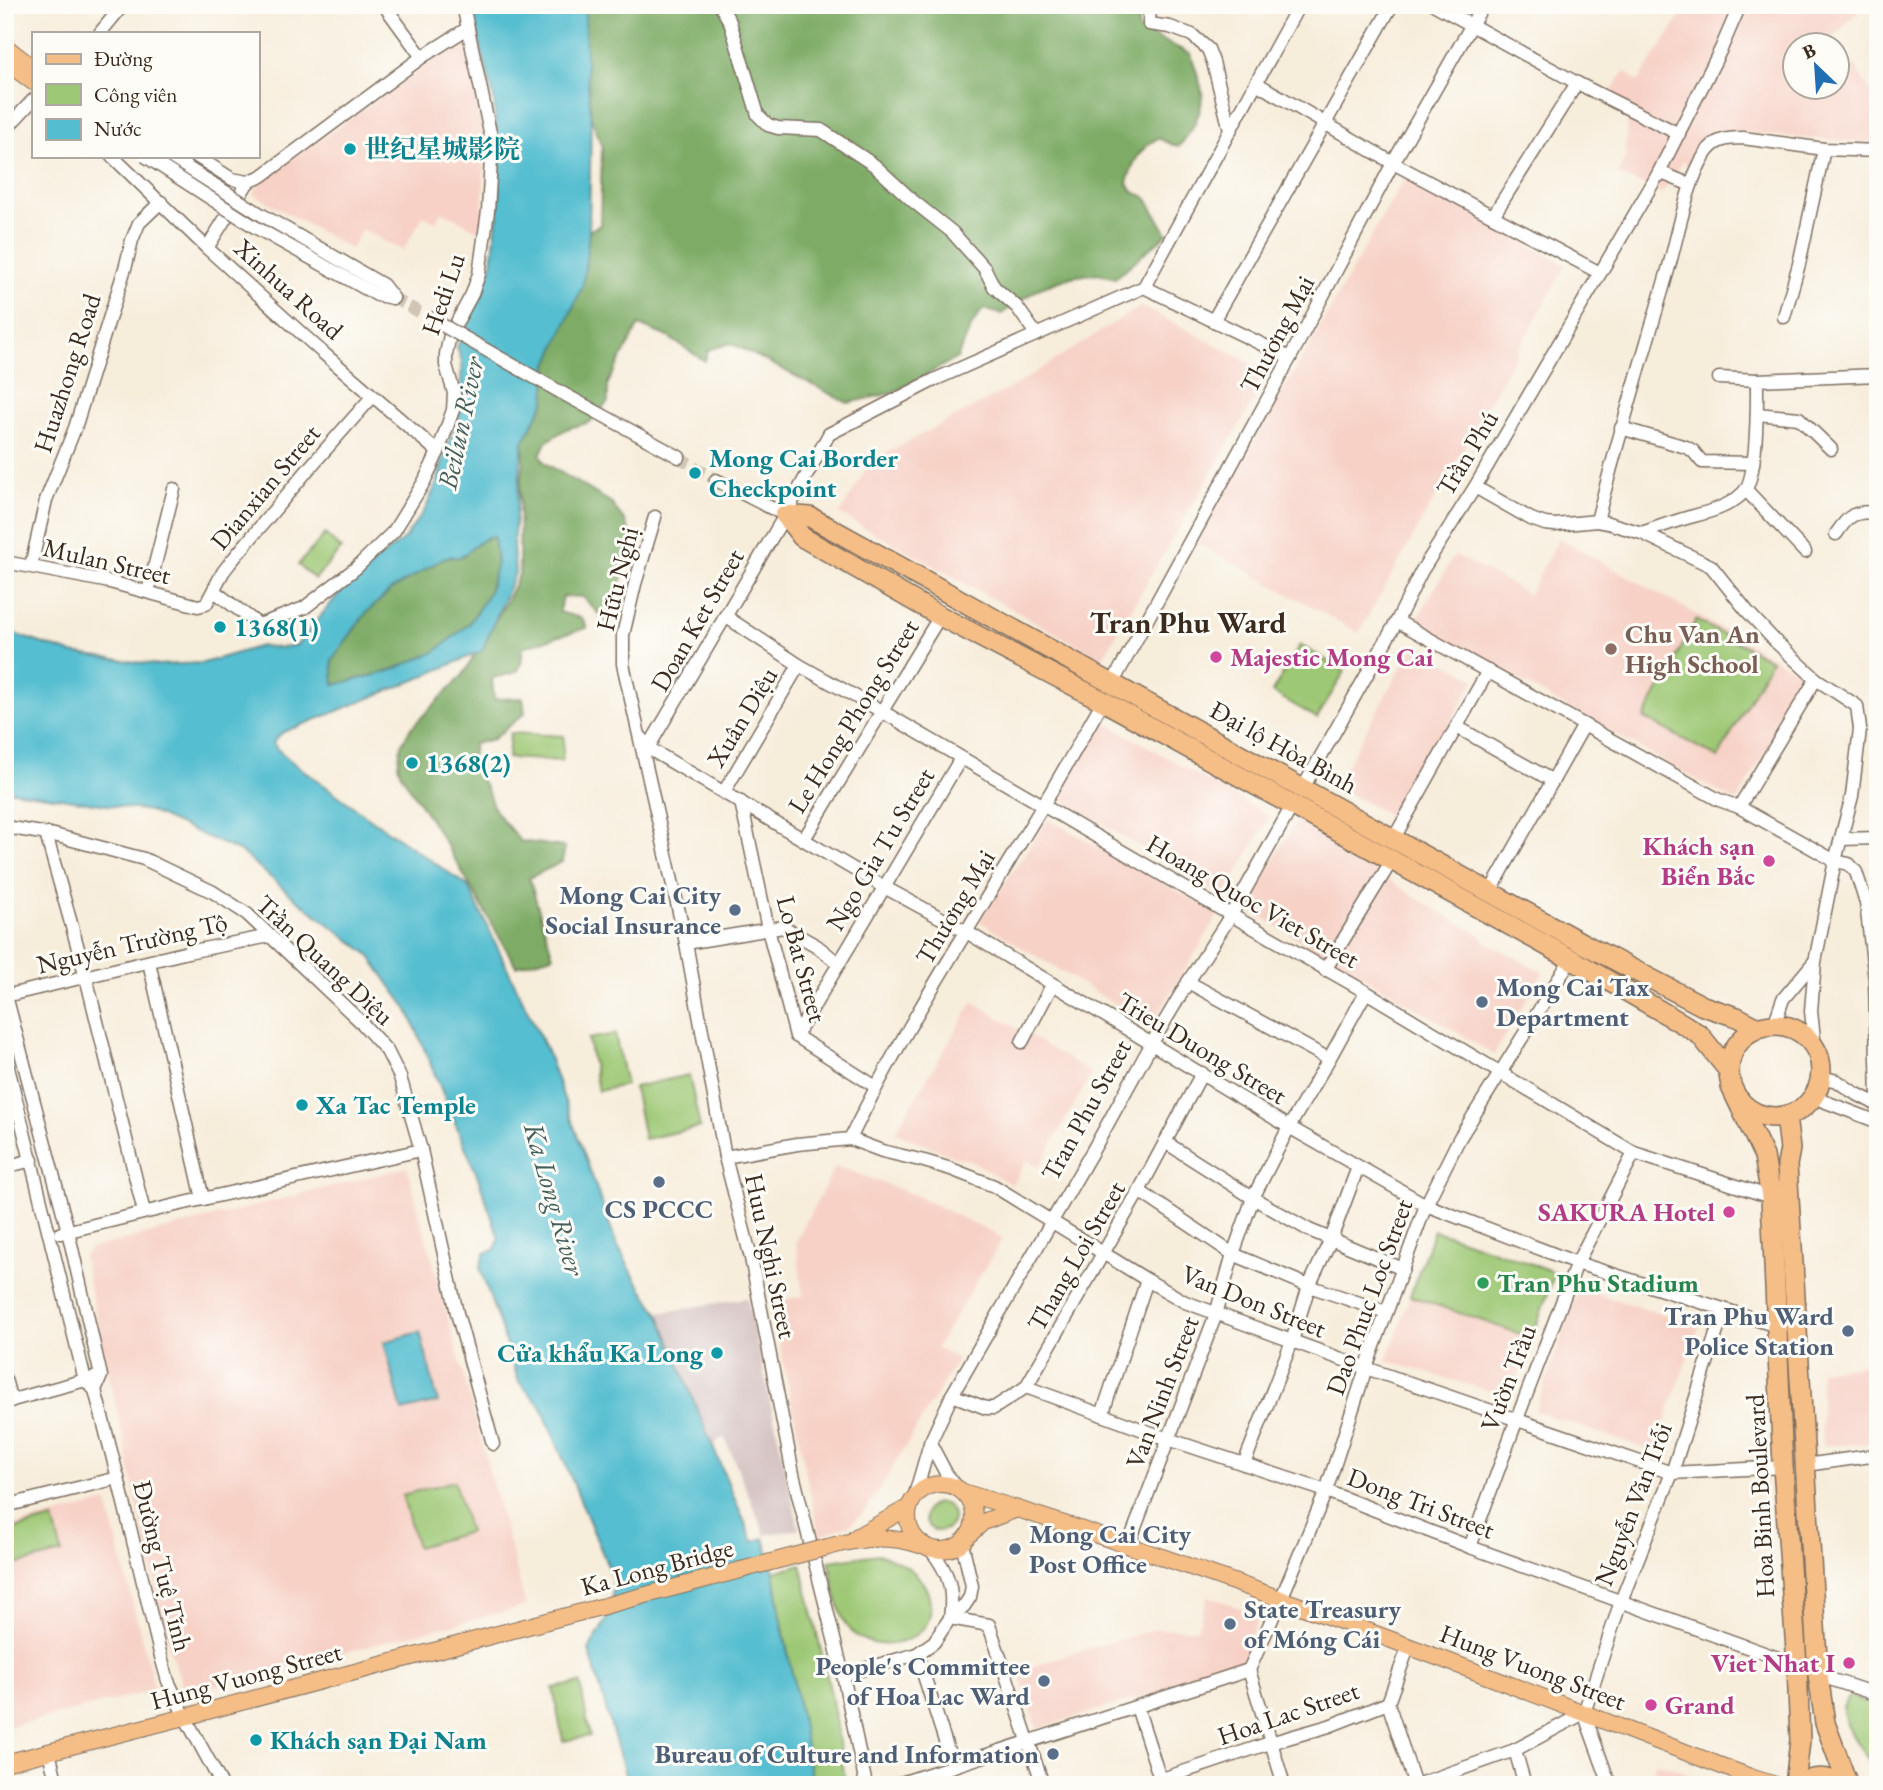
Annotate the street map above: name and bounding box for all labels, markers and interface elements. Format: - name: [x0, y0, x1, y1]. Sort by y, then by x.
- legend: [32, 32, 259, 158]
- north arrow: [1782, 32, 1852, 102]
- text: B: [1798, 37, 1820, 65]
- text: Đường: [94, 45, 153, 72]
- text: Công viên: [94, 81, 177, 108]
- text: Nước: [94, 115, 142, 142]
- place label: 世纪星城影院: [364, 132, 520, 166]
- marker: 世纪星城影院: [342, 141, 358, 157]
- street label: Xinhua Road: [227, 230, 351, 348]
- street label: Hedi Lu: [413, 248, 473, 340]
- street label: Thương Mại: [1232, 269, 1322, 399]
- street label: Huazhong Road: [25, 288, 109, 457]
- water label: Beilun River: [428, 352, 492, 493]
- street label: Trần Phú: [1428, 404, 1506, 502]
- street label: Dianxian Street: [202, 417, 328, 557]
- place label: Mong Cai Border Checkpoint: [709, 441, 898, 505]
- marker: Mong Cai Border Checkpoint: [687, 465, 703, 481]
- street label: Hữu Nghị: [588, 523, 646, 635]
- street label: Mulan Street: [40, 530, 174, 592]
- street label: Doan Ket Street: [642, 542, 752, 698]
- district label: Tran Phu Ward: [1090, 603, 1287, 642]
- place label: 1368(1): [234, 610, 319, 644]
- street label: Le Hong Phong Street: [780, 613, 926, 819]
- place label: Chu Van An High School: [1625, 617, 1760, 681]
- marker: 1368(1): [212, 619, 228, 635]
- place label: Majestic Mong Cai: [1230, 640, 1434, 674]
- marker: Chu Van An High School: [1603, 641, 1619, 657]
- marker: Majestic Mong Cai: [1208, 649, 1224, 665]
- street label: Xuân Diệu: [698, 660, 785, 774]
- street label: Đại lộ Hòa Bình: [1204, 692, 1364, 802]
- place label: 1368(2): [426, 746, 511, 780]
- marker: 1368(2): [404, 755, 420, 771]
- street label: Ngo Gia Tu Street: [818, 761, 942, 937]
- street label: Hoang Quoc Viet Street: [1141, 826, 1365, 976]
- place label: Khách sạn Biển Bắc: [1643, 829, 1755, 893]
- street label: Thương Mại: [907, 843, 1003, 971]
- marker: Khách sạn Biển Bắc: [1761, 853, 1777, 869]
- place label: Mong Cai City Social Insurance: [545, 878, 721, 942]
- street label: Trần Quang Diệu: [249, 887, 401, 1033]
- street label: Lo Bat Street: [769, 892, 835, 1026]
- marker: Mong Cai City Social Insurance: [727, 902, 743, 918]
- street label: Nguyễn Trường Tộ: [33, 905, 231, 981]
- place label: Mong Cai Tax Department: [1496, 970, 1649, 1034]
- street label: Trieu Duong Street: [1111, 984, 1293, 1112]
- marker: Mong Cai Tax Department: [1474, 994, 1490, 1010]
- street label: Tran Phu Street: [1033, 1033, 1139, 1187]
- place label: Xa Tac Temple: [315, 1088, 476, 1122]
- marker: Xa Tac Temple: [294, 1097, 310, 1113]
- water label: Ka Long River: [516, 1118, 594, 1281]
- street label: Huu Nghi Street: [737, 1170, 805, 1342]
- marker: CS PCCC: [651, 1174, 667, 1190]
- street label: Thang Loi Street: [1019, 1175, 1133, 1337]
- place label: CS PCCC: [605, 1192, 713, 1226]
- street label: Dao Phuc Loc Street: [1318, 1194, 1420, 1400]
- place label: SAKURA Hotel: [1538, 1195, 1715, 1229]
- marker: SAKURA Hotel: [1721, 1204, 1737, 1220]
- street label: Van Don Street: [1177, 1257, 1331, 1345]
- place label: Tran Phu Stadium: [1497, 1266, 1699, 1300]
- marker: Tran Phu Stadium: [1475, 1275, 1491, 1291]
- place label: Tran Phu Ward Police Station: [1664, 1299, 1835, 1363]
- street label: Van Ninh Street: [1117, 1311, 1207, 1473]
- street label: Vườn Trầu: [1472, 1319, 1544, 1436]
- marker: Tran Phu Ward Police Station: [1840, 1323, 1856, 1339]
- place label: Cửa khẩu Ka Long: [497, 1336, 704, 1370]
- marker: Cửa khẩu Ka Long: [709, 1345, 725, 1361]
- street label: Hoa Binh Boulevard: [1738, 1392, 1782, 1599]
- street label: Nguyễn Văn Trỗi: [1586, 1417, 1680, 1591]
- street label: Dong Tri Street: [1343, 1459, 1499, 1547]
- street label: Đường Tuệ Tĩnh: [125, 1477, 201, 1655]
- place label: Mong Cai City Post Office: [1029, 1517, 1191, 1581]
- street label: Ka Long Bridge: [577, 1530, 737, 1604]
- marker: Mong Cai City Post Office: [1007, 1541, 1023, 1557]
- place label: State Treasury of Móng Cái: [1244, 1592, 1401, 1656]
- marker: State Treasury of Móng Cái: [1222, 1616, 1238, 1632]
- street label: Hung Vuong Street: [1435, 1616, 1631, 1718]
- street label: Hung Vuong Street: [147, 1634, 345, 1718]
- place label: Viet Nhat I: [1711, 1646, 1836, 1680]
- place label: People's Committee of Hoa Lac Ward: [815, 1649, 1031, 1713]
- marker: Viet Nhat I: [1841, 1655, 1857, 1671]
- marker: People's Committee of Hoa Lac Ward: [1036, 1673, 1052, 1689]
- street label: Hoa Lac Street: [1213, 1673, 1363, 1753]
- place label: Grand: [1665, 1688, 1735, 1722]
- marker: Grand: [1643, 1697, 1659, 1713]
- place label: Khách sạn Đại Nam: [270, 1723, 487, 1757]
- marker: Khách sạn Đại Nam: [248, 1732, 264, 1748]
- place label: Bureau of Culture and Information: [655, 1737, 1039, 1771]
- marker: Bureau of Culture and Information: [1045, 1746, 1061, 1762]

